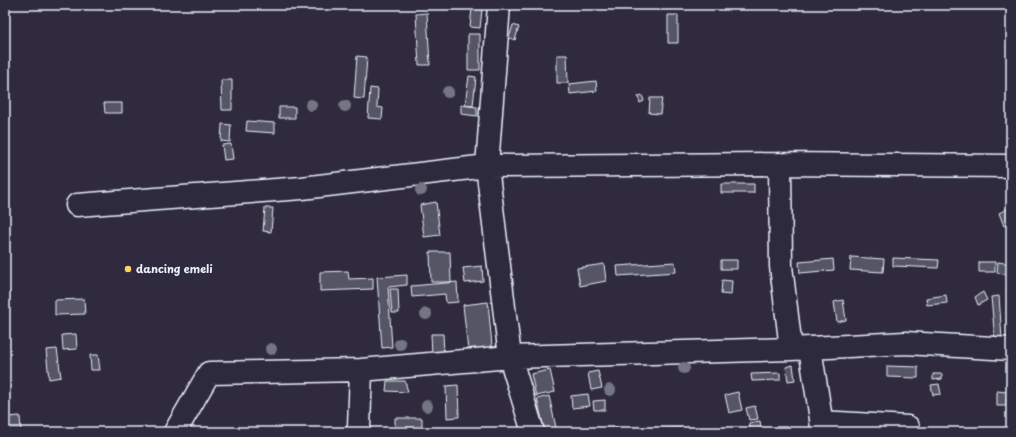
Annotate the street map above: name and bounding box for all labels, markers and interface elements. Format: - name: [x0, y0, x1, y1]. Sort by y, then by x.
- place label: dancing emeli: [136, 260, 213, 277]
- marker: dancing emeli: [123, 264, 133, 274]

